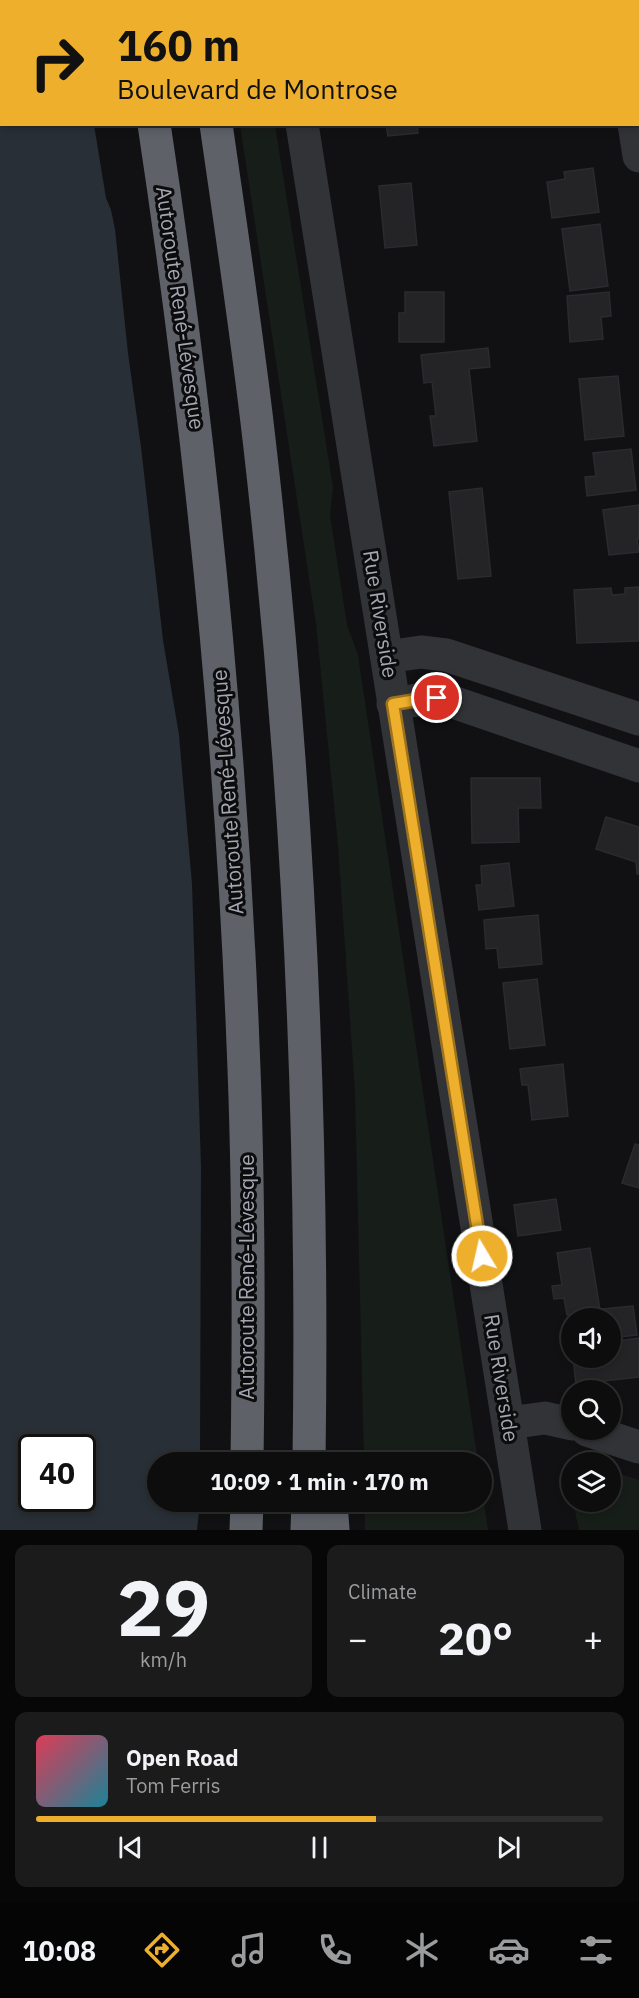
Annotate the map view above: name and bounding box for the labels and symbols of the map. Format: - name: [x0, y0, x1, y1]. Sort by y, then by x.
- street label: Autoroute René-Lévesque: [150, 184, 212, 431]
- street label: Rue Riverside: [357, 548, 405, 680]
- street label: Autoroute René-Lévesque: [204, 669, 250, 915]
- pin: [411, 672, 462, 723]
- street label: Autoroute René-Lévesque: [232, 1154, 260, 1400]
- position arrow: [450, 1224, 514, 1288]
- street label: Rue Riverside: [478, 1312, 526, 1444]
- speed limit sign: 40: [18, 1434, 96, 1512]

